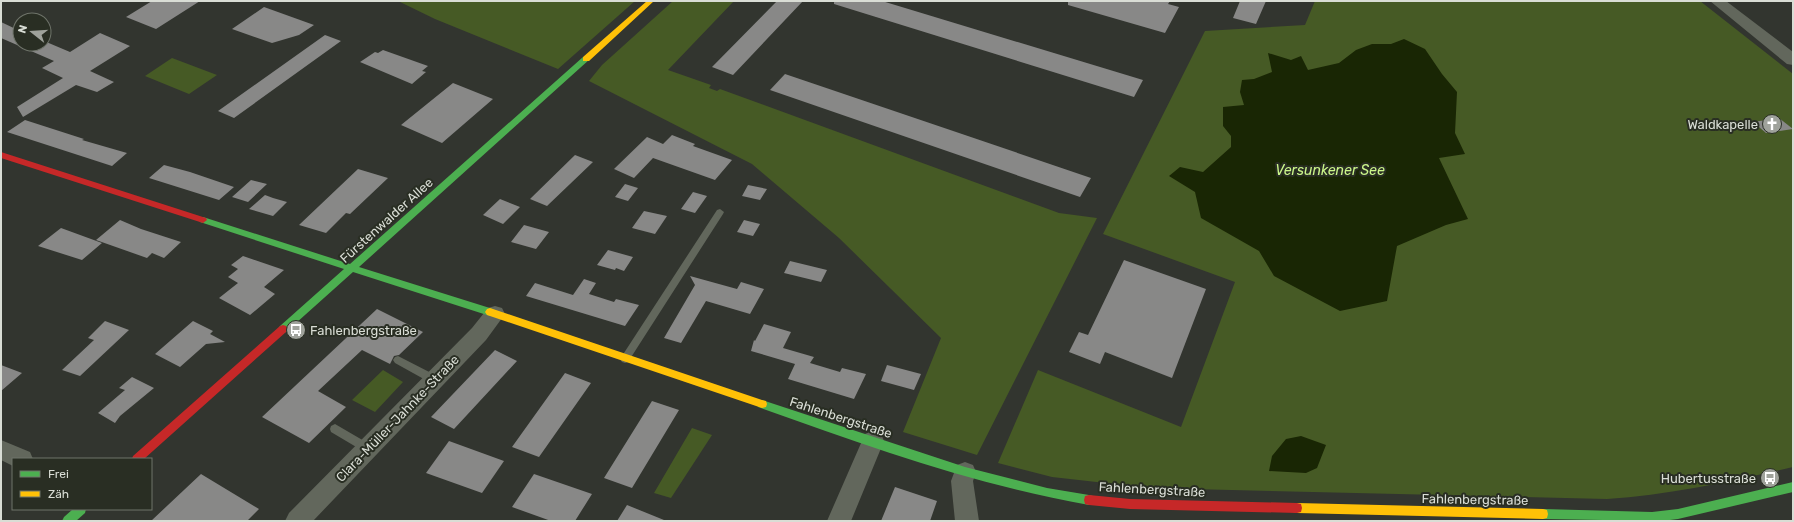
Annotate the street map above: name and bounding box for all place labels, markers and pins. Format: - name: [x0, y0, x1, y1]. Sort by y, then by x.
- church icon: Waldkapelle: [1761, 113, 1783, 135]
- place label: Waldkapelle: [1687, 117, 1758, 132]
- bus stop icon: Fahlenbergstraße: [285, 319, 307, 341]
- place label: Fahlenbergstraße: [310, 323, 417, 339]
- bus stop icon: Hubertusstraße: [1759, 467, 1781, 489]
- place label: Hubertusstraße: [1661, 471, 1756, 486]

